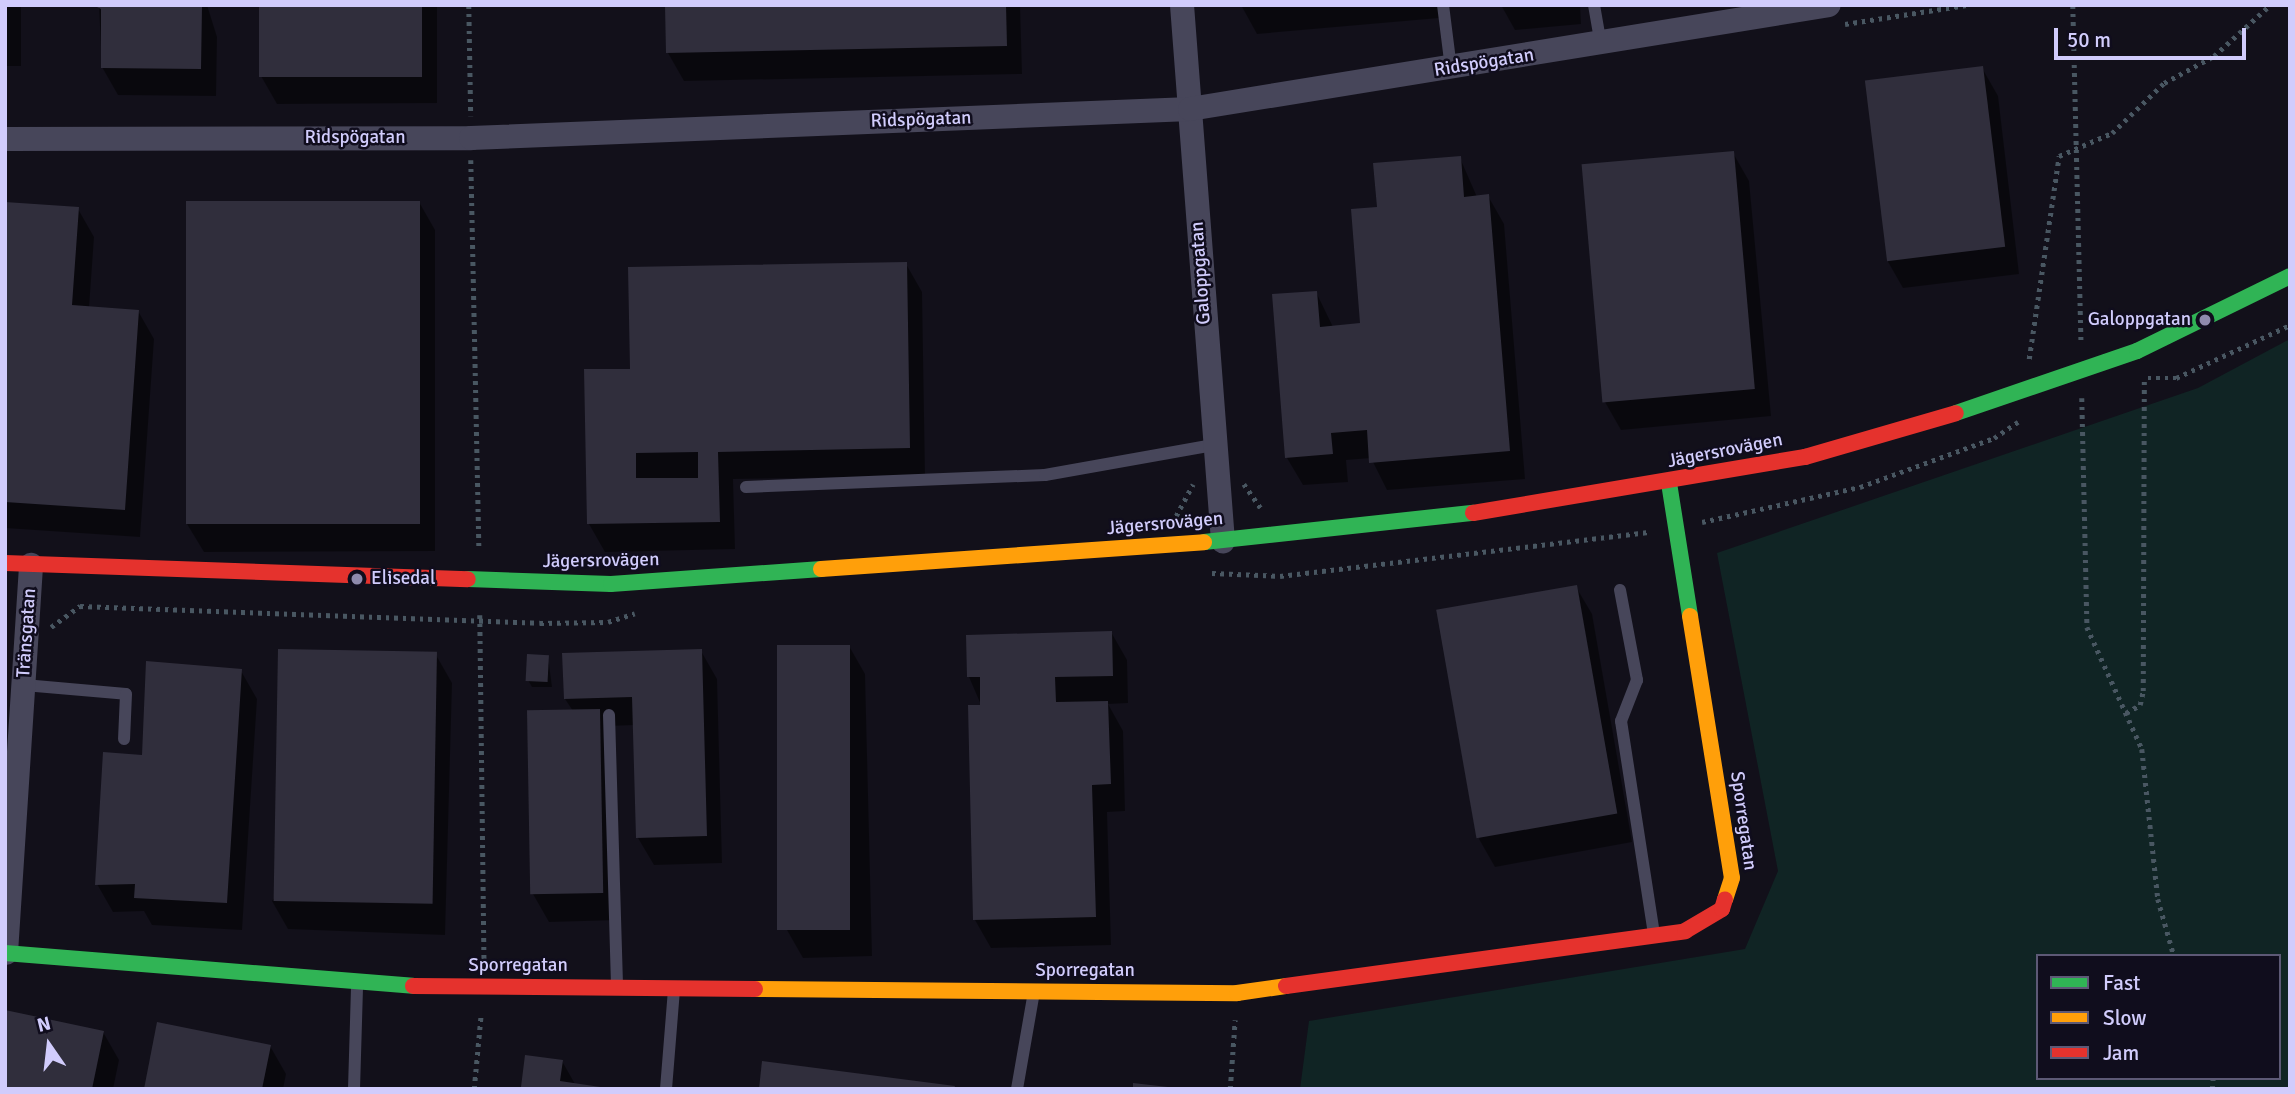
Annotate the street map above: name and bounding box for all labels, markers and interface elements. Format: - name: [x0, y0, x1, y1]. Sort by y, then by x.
- scale bar: [2057, 14, 2250, 58]
- text: 50 m: [2067, 27, 2111, 53]
- street label: Ridspögatan: [1432, 44, 1536, 82]
- street label: Ridspögatan: [870, 107, 972, 133]
- street label: Ridspögatan: [305, 127, 405, 149]
- street label: Galoppgatan: [1186, 221, 1216, 325]
- place label: Galoppgatan: [2088, 309, 2191, 331]
- marker: Galoppgatan: [2197, 312, 2213, 328]
- street label: Jägersrovägen: [1665, 429, 1785, 473]
- street label: Jägersrovägen: [1106, 508, 1224, 540]
- street label: Jägersrovägen: [542, 549, 660, 573]
- place label: Elisedal: [371, 568, 435, 590]
- marker: Elisedal: [349, 571, 365, 587]
- street label: Tränsgatan: [12, 587, 42, 679]
- street label: Sporregatan: [1725, 770, 1761, 872]
- legend: [2036, 954, 2281, 1080]
- street label: Sporregatan: [468, 955, 568, 977]
- street label: Sporregatan: [1035, 960, 1135, 982]
- text: Fast: [2103, 970, 2140, 996]
- text: Slow: [2103, 1005, 2147, 1031]
- north arrow: [14, 1010, 84, 1080]
- text: N: [35, 1011, 53, 1038]
- text: Jam: [2103, 1040, 2139, 1066]

